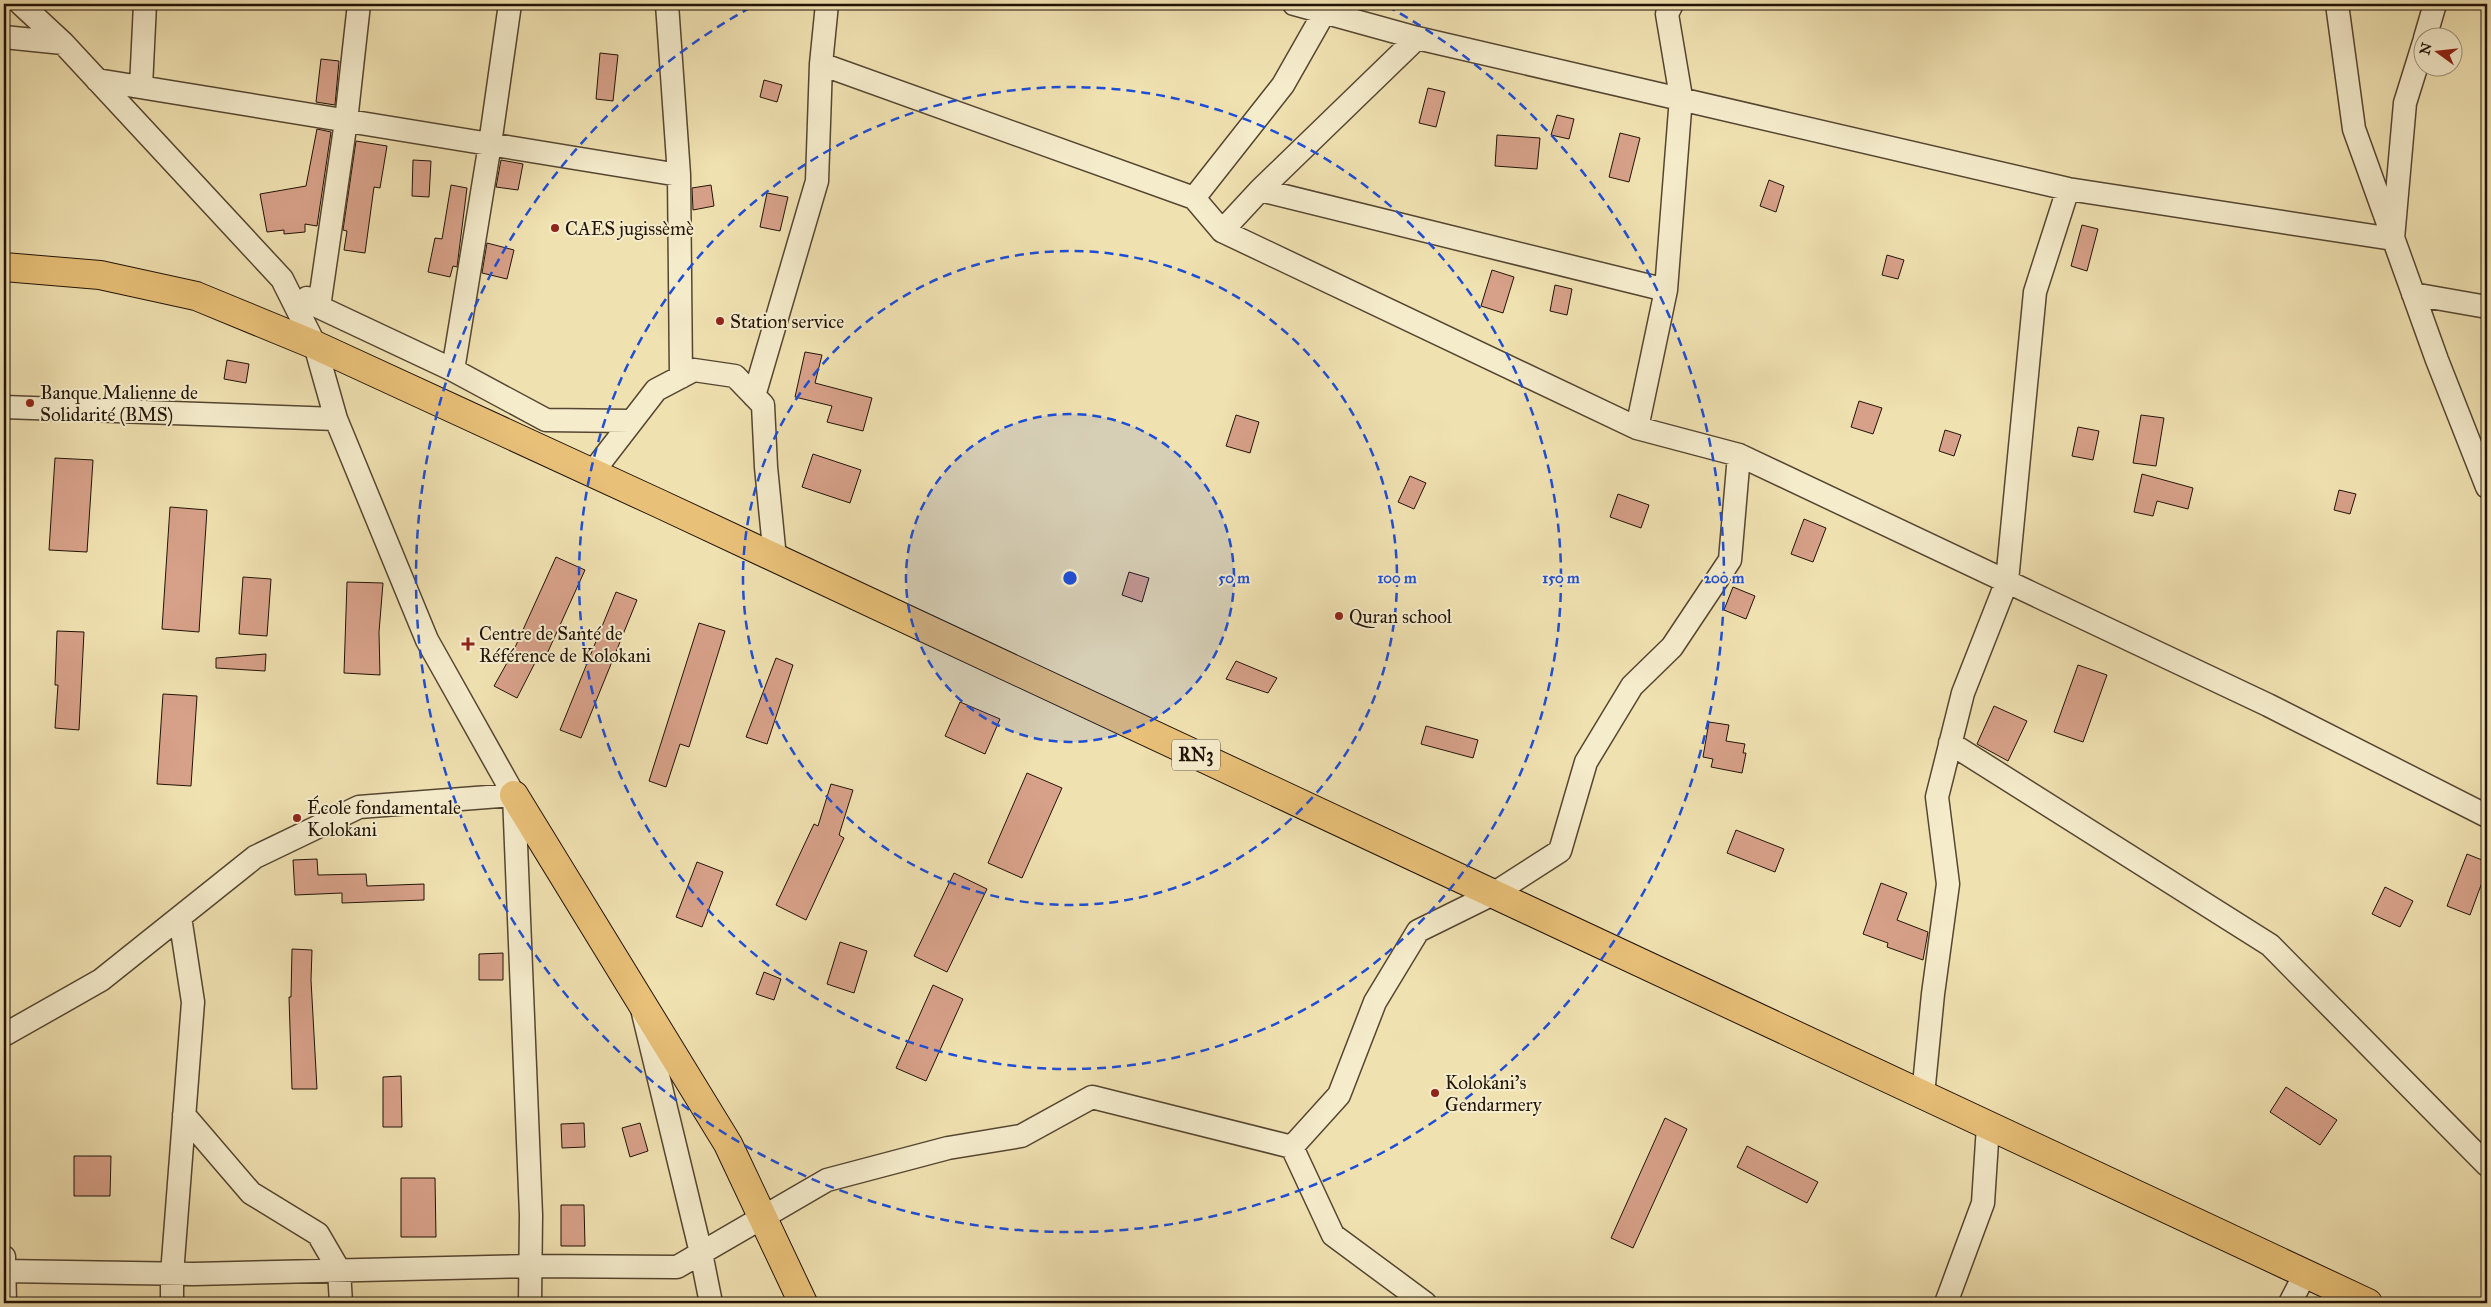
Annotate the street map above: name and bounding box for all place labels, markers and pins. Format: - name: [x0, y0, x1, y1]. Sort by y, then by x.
- place label: CAES jugissèmè: [565, 217, 694, 241]
- marker: CAES jugissèmè: [549, 222, 561, 234]
- place label: Station service: [730, 310, 844, 333]
- marker: Station service: [714, 315, 726, 327]
- place label: Banque Malienne de Solidarité (BMS): [40, 381, 198, 427]
- marker: Banque Malienne de Solidarité (BMS): [24, 397, 36, 409]
- centre of rings: [1061, 569, 1079, 587]
- place label: Quran school: [1349, 605, 1453, 628]
- marker: Quran school: [1333, 610, 1345, 622]
- place label: Centre de Santé de Référence de Kolokani: [479, 622, 651, 667]
- marker: Centre de Santé de Référence de Kolokani: [461, 637, 475, 651]
- place label: École fondamentale Kolokani: [307, 795, 461, 841]
- marker: École fondamentale Kolokani: [291, 812, 303, 824]
- place label: Kolokani's Gendarmery: [1445, 1071, 1543, 1116]
- marker: Kolokani's Gendarmery: [1429, 1087, 1441, 1099]

